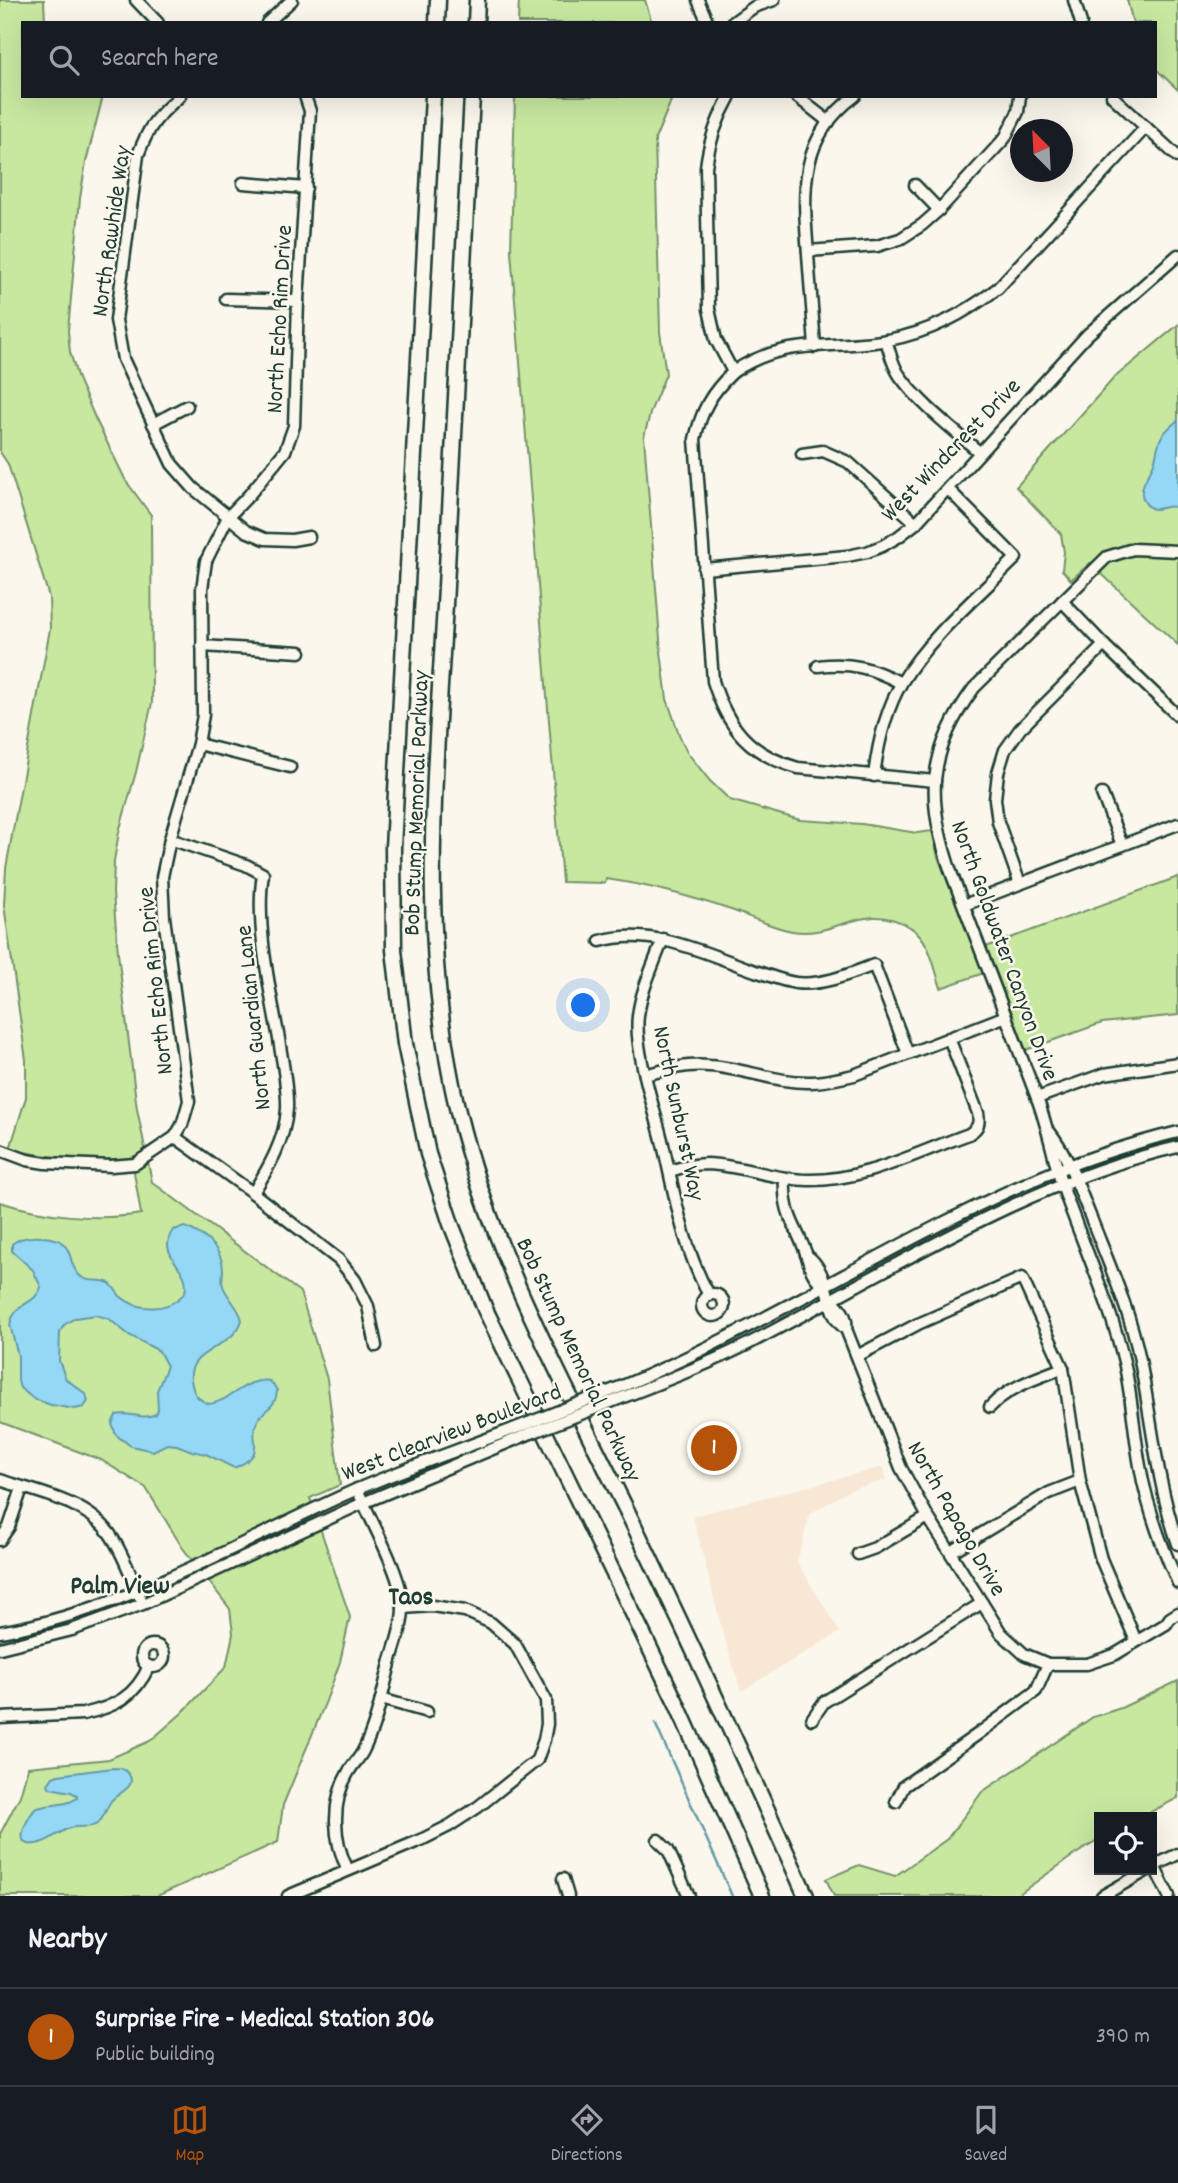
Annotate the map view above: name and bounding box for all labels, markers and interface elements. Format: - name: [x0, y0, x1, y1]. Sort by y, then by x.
- search box: [21, 21, 1157, 98]
- icon: search: [45, 41, 83, 79]
- text: Search here: [101, 41, 219, 78]
- north arrow: [1010, 119, 1073, 182]
- street label: North Rawhide Way: [84, 142, 142, 319]
- street label: North Echo Rim Drive: [259, 224, 303, 414]
- street label: West Windcrest Drive: [874, 371, 1030, 531]
- street label: Bob Stump Memorial Parkway: [396, 668, 440, 936]
- street label: North Goldwater Canyon Drive: [940, 816, 1066, 1086]
- street label: North Echo Rim Drive: [130, 885, 184, 1076]
- street label: North Guardian Lane: [228, 924, 282, 1112]
- your location: [566, 988, 600, 1022]
- street label: North Sunburst Way: [642, 1023, 712, 1205]
- street label: Bob Stump Memorial Parkway: [506, 1233, 649, 1489]
- street label: West Clearview Boulevard: [337, 1376, 567, 1491]
- pin: 1: [691, 1422, 737, 1474]
- street label: North Papago Drive: [897, 1436, 1014, 1603]
- district label: Palm View: [70, 1569, 170, 1606]
- district label: Taos: [388, 1580, 434, 1617]
- map controls: [1094, 1812, 1157, 1875]
- button: locate: [1094, 1812, 1157, 1875]
- text: Nearby: [28, 1920, 106, 1963]
- text: Surprise Fire - Medical Station 306: [95, 2002, 434, 2039]
- text: 1: [48, 2021, 54, 2054]
- text: 390 m: [1096, 2021, 1150, 2054]
- text: Public building: [95, 2039, 215, 2072]
- tab: Map: [171, 2101, 209, 2170]
- tab: Directions: [551, 2101, 623, 2170]
- tab: Saved: [965, 2101, 1007, 2170]

